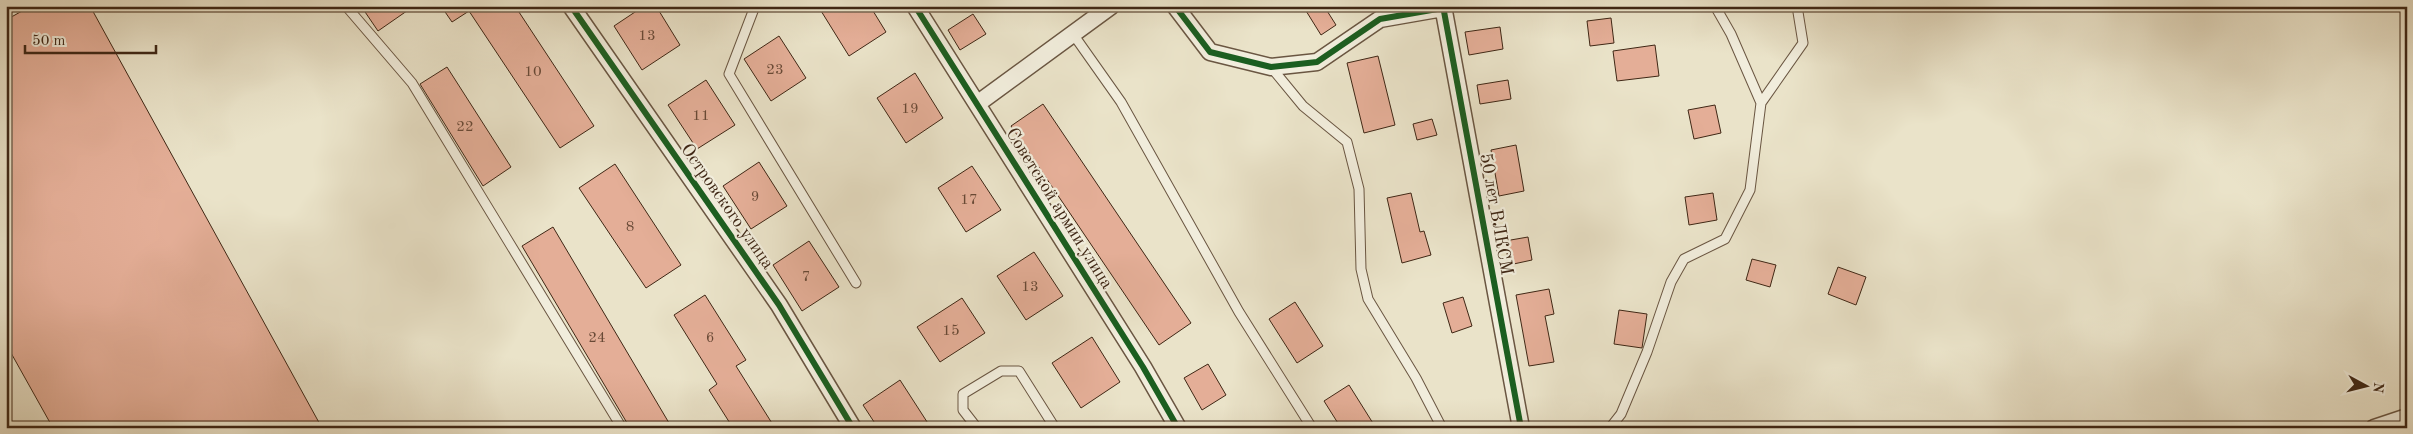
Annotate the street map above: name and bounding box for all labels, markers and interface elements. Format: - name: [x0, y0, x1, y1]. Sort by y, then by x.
- scale bar: [25, 22, 156, 54]
- house number: 13: [638, 29, 656, 44]
- text: 50 m: [32, 34, 66, 49]
- house number: 23: [766, 63, 784, 78]
- house number: 10: [524, 65, 542, 80]
- house number: 19: [901, 102, 919, 117]
- house number: 11: [692, 109, 710, 124]
- house number: 22: [456, 120, 474, 135]
- street label: Советской армии улица: [1002, 125, 1116, 292]
- street label: Островского улица: [677, 141, 777, 273]
- street label: 50 лет ВЛКСМ: [1476, 152, 1516, 277]
- house number: 9: [751, 190, 759, 205]
- house number: 17: [960, 193, 978, 208]
- house number: 8: [626, 220, 634, 235]
- house number: 7: [802, 270, 810, 285]
- house number: 13: [1021, 280, 1039, 295]
- house number: 15: [942, 324, 960, 339]
- house number: 24: [588, 331, 606, 346]
- house number: 6: [706, 331, 714, 346]
- north arrow: [2340, 362, 2390, 412]
- text: N: [2370, 381, 2386, 394]

